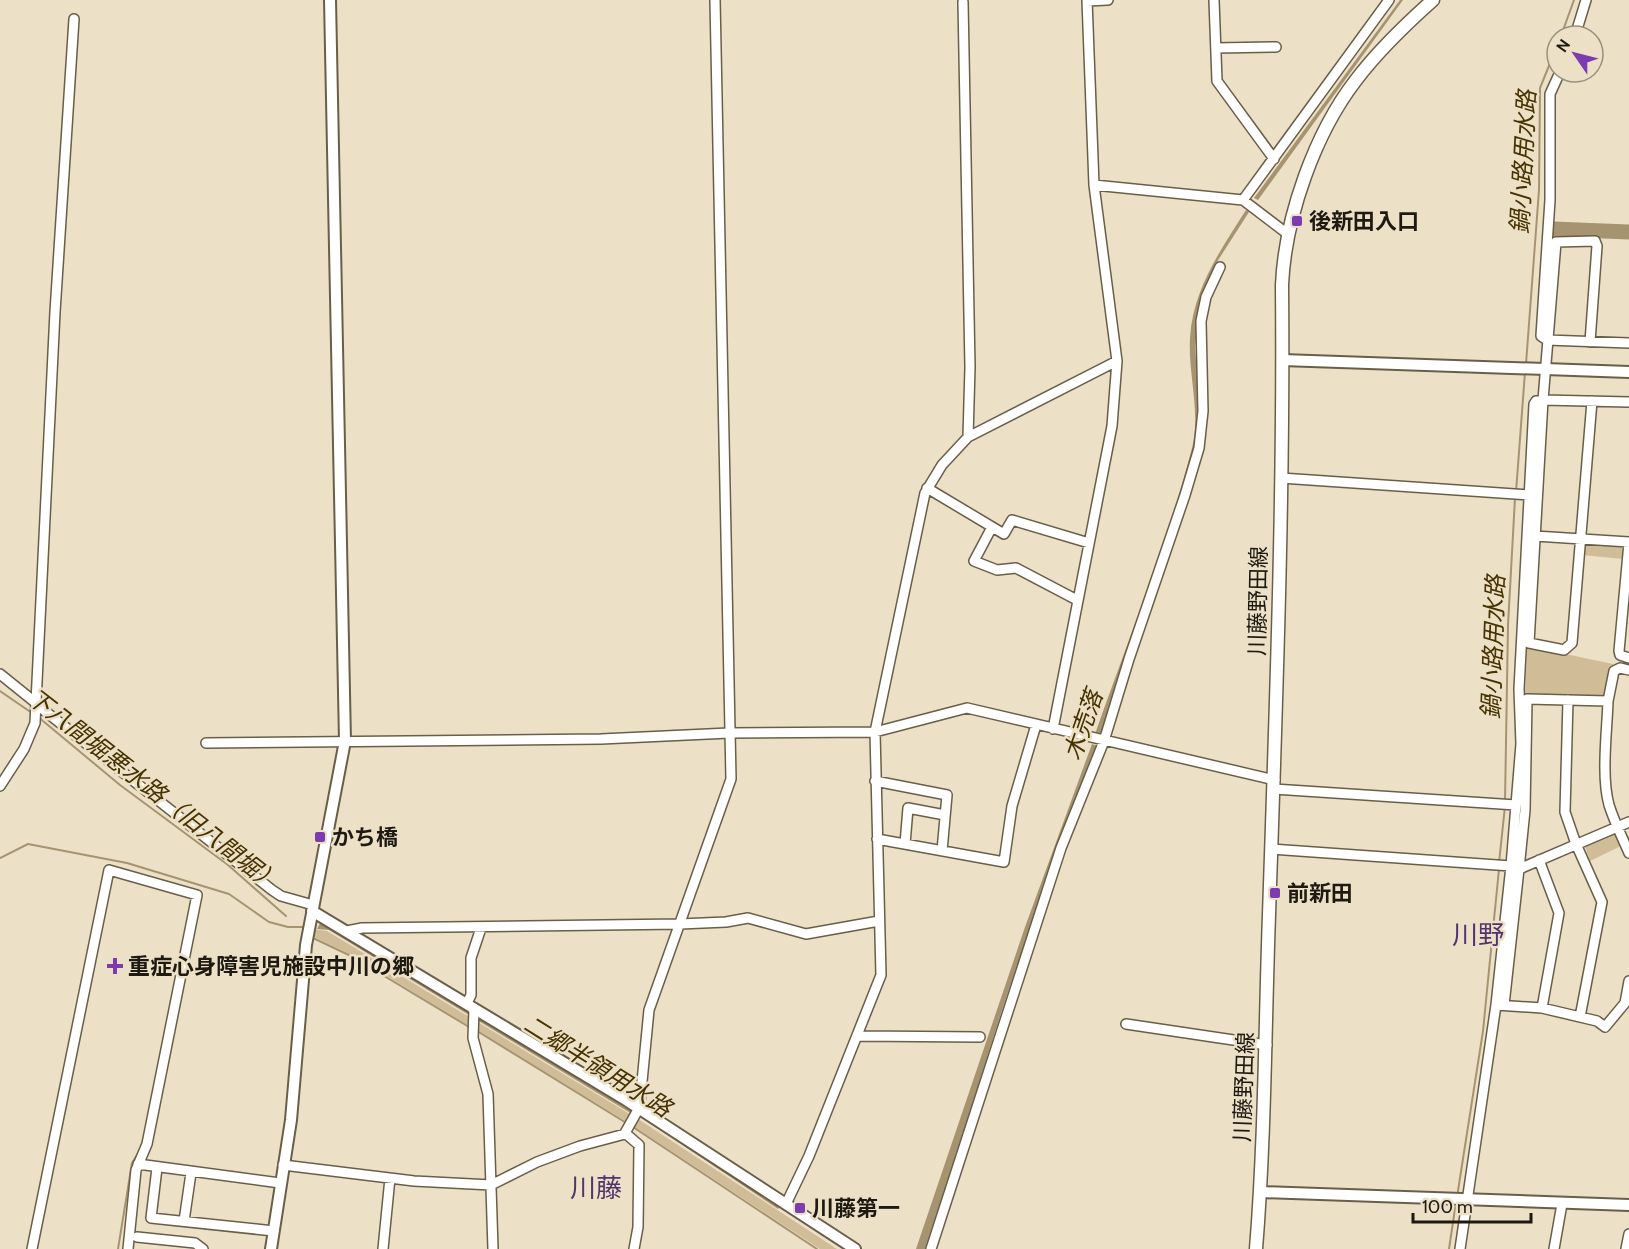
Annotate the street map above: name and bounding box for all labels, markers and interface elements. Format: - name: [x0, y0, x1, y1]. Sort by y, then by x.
- north arrow: [1545, 24, 1605, 84]
- text: N: [1552, 36, 1574, 56]
- water label: 鍋小路用水路: [1505, 87, 1541, 235]
- place label: 後新田入口: [1309, 208, 1419, 235]
- marker: 後新田入口: [1290, 214, 1304, 228]
- street label: 川藤野田線: [1244, 546, 1272, 656]
- water label: 鍋小路用水路: [1476, 573, 1510, 719]
- water label: 木売落: [1058, 682, 1110, 764]
- water label: 下八間堀悪水路（旧八間堀）: [22, 683, 286, 897]
- place label: かち橋: [332, 824, 398, 851]
- marker: かち橋: [313, 830, 327, 844]
- place label: 前新田: [1287, 880, 1353, 907]
- marker: 前新田: [1268, 886, 1282, 900]
- district label: 川野: [1452, 919, 1504, 951]
- place label: 重症心身障害児施設中川の郷: [128, 953, 414, 980]
- marker: 重症心身障害児施設中川の郷: [106, 957, 124, 975]
- water label: 二郷半領用水路: [519, 1009, 679, 1124]
- street label: 川藤野田線: [1229, 1032, 1259, 1142]
- district label: 川藤: [570, 1172, 622, 1204]
- scale bar: [1413, 1186, 1532, 1224]
- place label: 川藤第一: [812, 1195, 900, 1222]
- text: 100 m: [1422, 1196, 1473, 1218]
- marker: 川藤第一: [793, 1201, 807, 1215]

